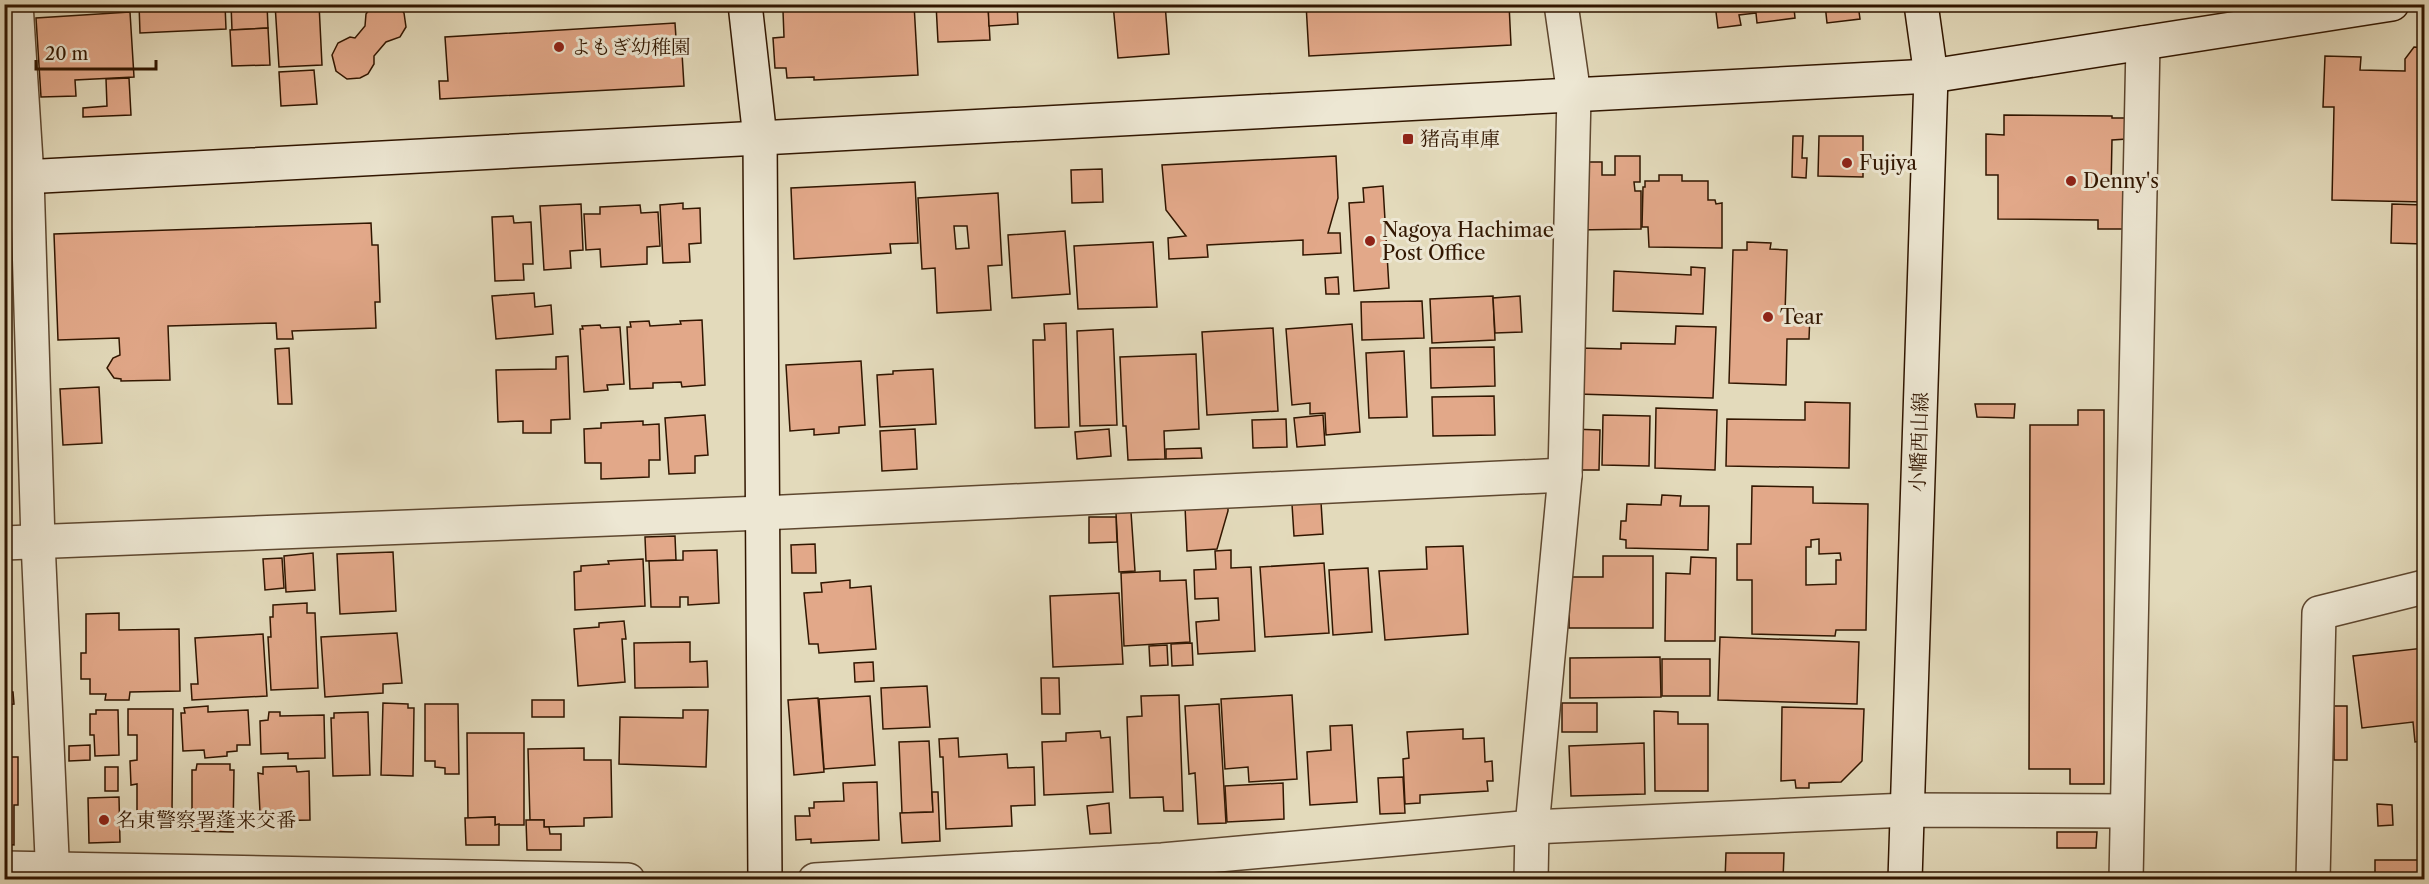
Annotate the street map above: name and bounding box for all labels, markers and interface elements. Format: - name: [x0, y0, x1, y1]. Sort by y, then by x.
- scale bar: [36, 33, 156, 71]
- place label: よもぎ幼稚園: [571, 35, 691, 59]
- marker: よもぎ幼稚園: [552, 40, 566, 54]
- text: 20 m: [45, 43, 89, 65]
- place label: 猪高車庫: [1420, 127, 1500, 151]
- marker: 猪高車庫: [1401, 132, 1415, 146]
- place label: Fujiya: [1859, 151, 1917, 175]
- marker: Fujiya: [1840, 156, 1854, 170]
- place label: Denny's: [2083, 169, 2159, 193]
- marker: Denny's: [2064, 174, 2078, 188]
- place label: Nagoya Hachimae Post Office: [1382, 218, 1554, 265]
- marker: Nagoya Hachimae Post Office: [1363, 234, 1377, 248]
- place label: Tear: [1780, 305, 1824, 329]
- marker: Tear: [1761, 310, 1775, 324]
- street label: 小幡西山線: [1905, 392, 1933, 492]
- place label: 名東警察署蓬来交番: [116, 808, 296, 832]
- marker: 名東警察署蓬来交番: [97, 813, 111, 827]

